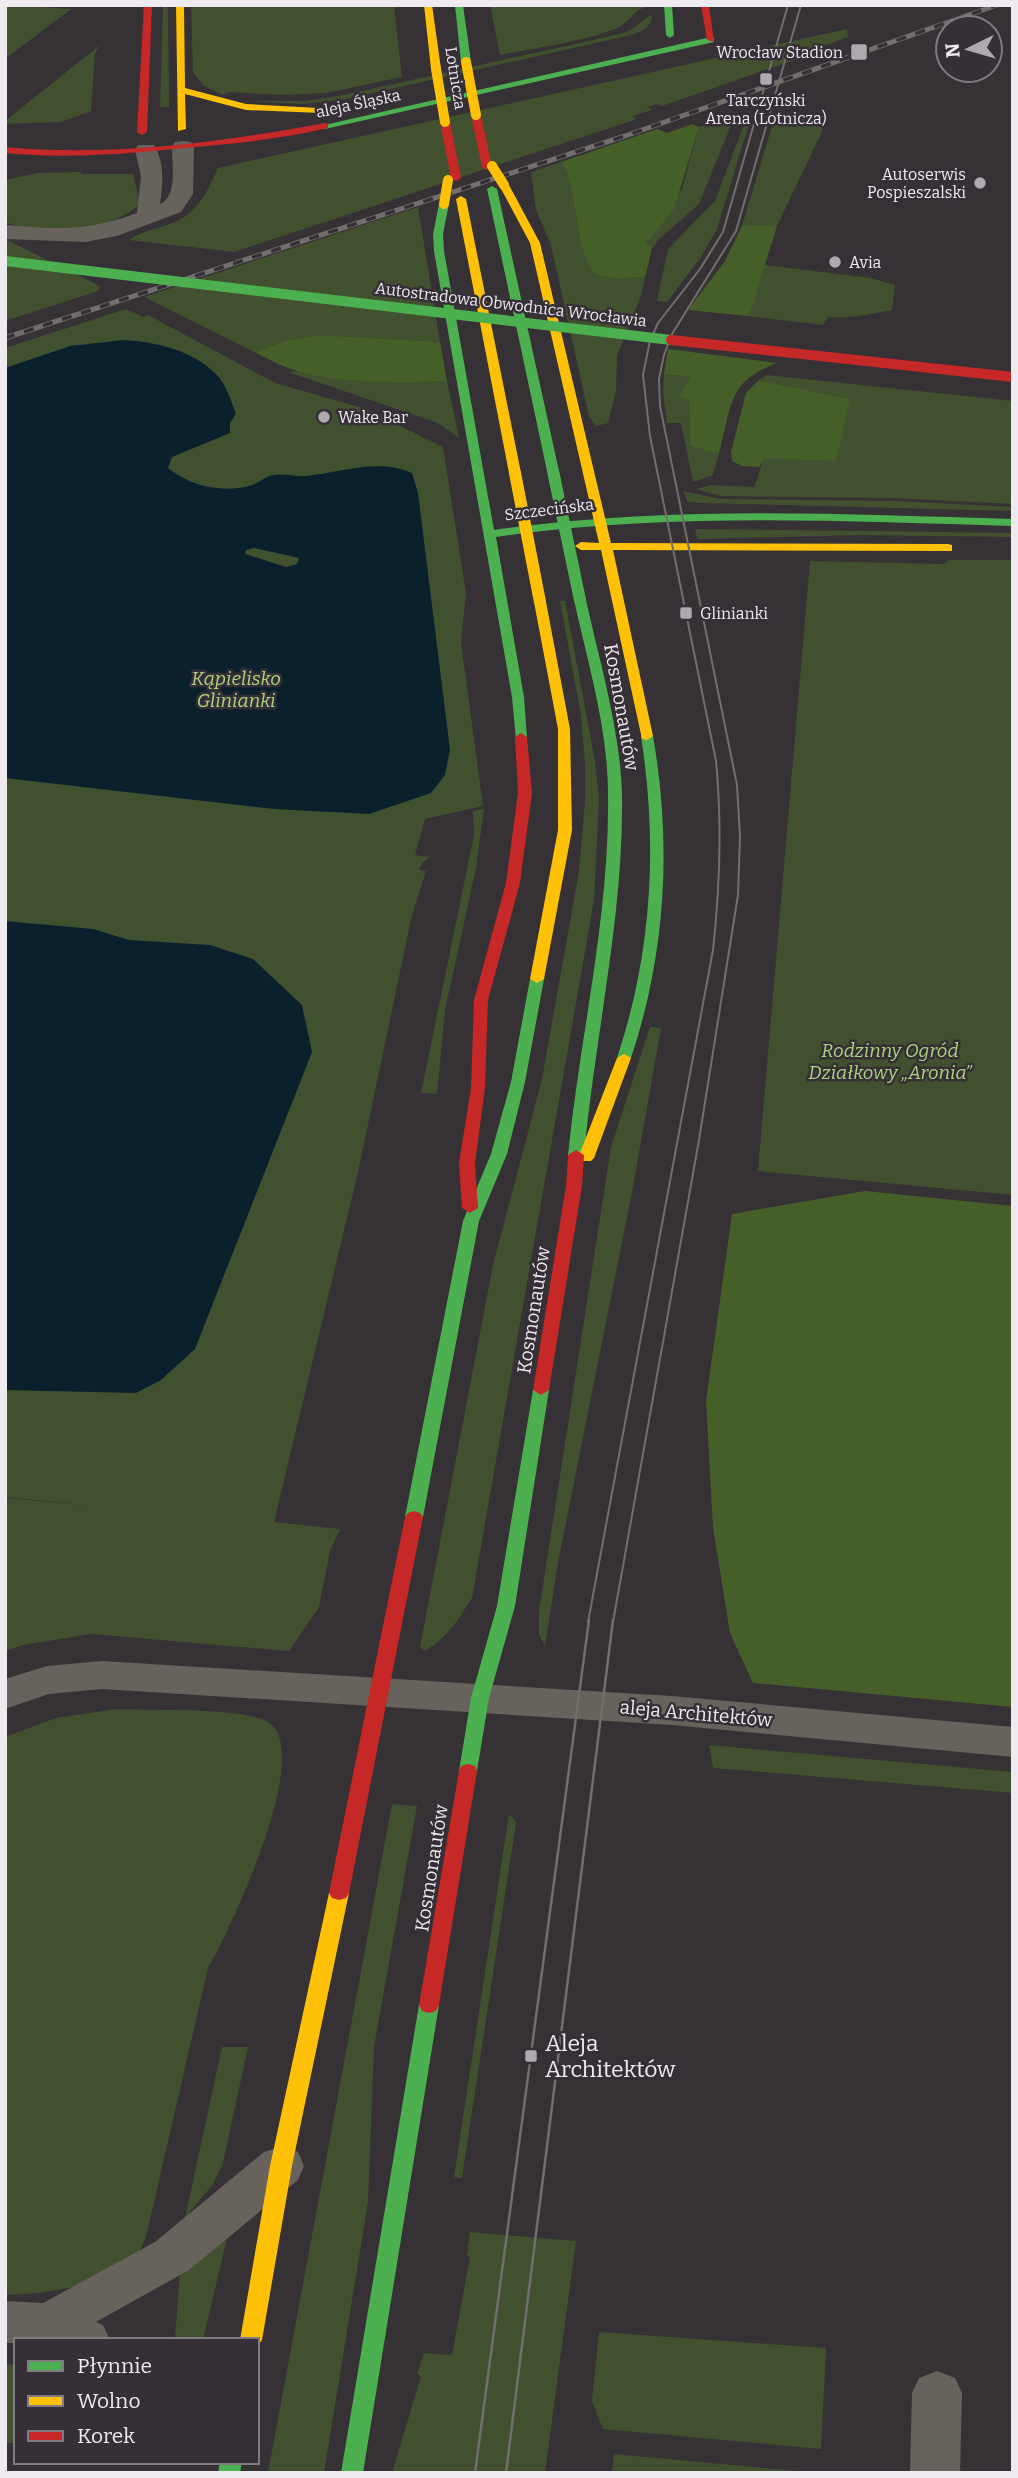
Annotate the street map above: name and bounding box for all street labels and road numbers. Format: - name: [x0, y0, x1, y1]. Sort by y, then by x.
- street label: Lotnicza: [441, 45, 470, 111]
- street label: aleja Śląska: [314, 84, 402, 122]
- street label: Autostradowa Obwodnica Wrocławia: [374, 278, 648, 331]
- street label: Szczecińska: [503, 495, 595, 524]
- street label: Kosmonautów: [599, 642, 644, 773]
- street label: Kosmonautów: [512, 1244, 555, 1375]
- street label: aleja Architektów: [619, 1695, 774, 1732]
- street label: Kosmonautów: [410, 1802, 453, 1933]

